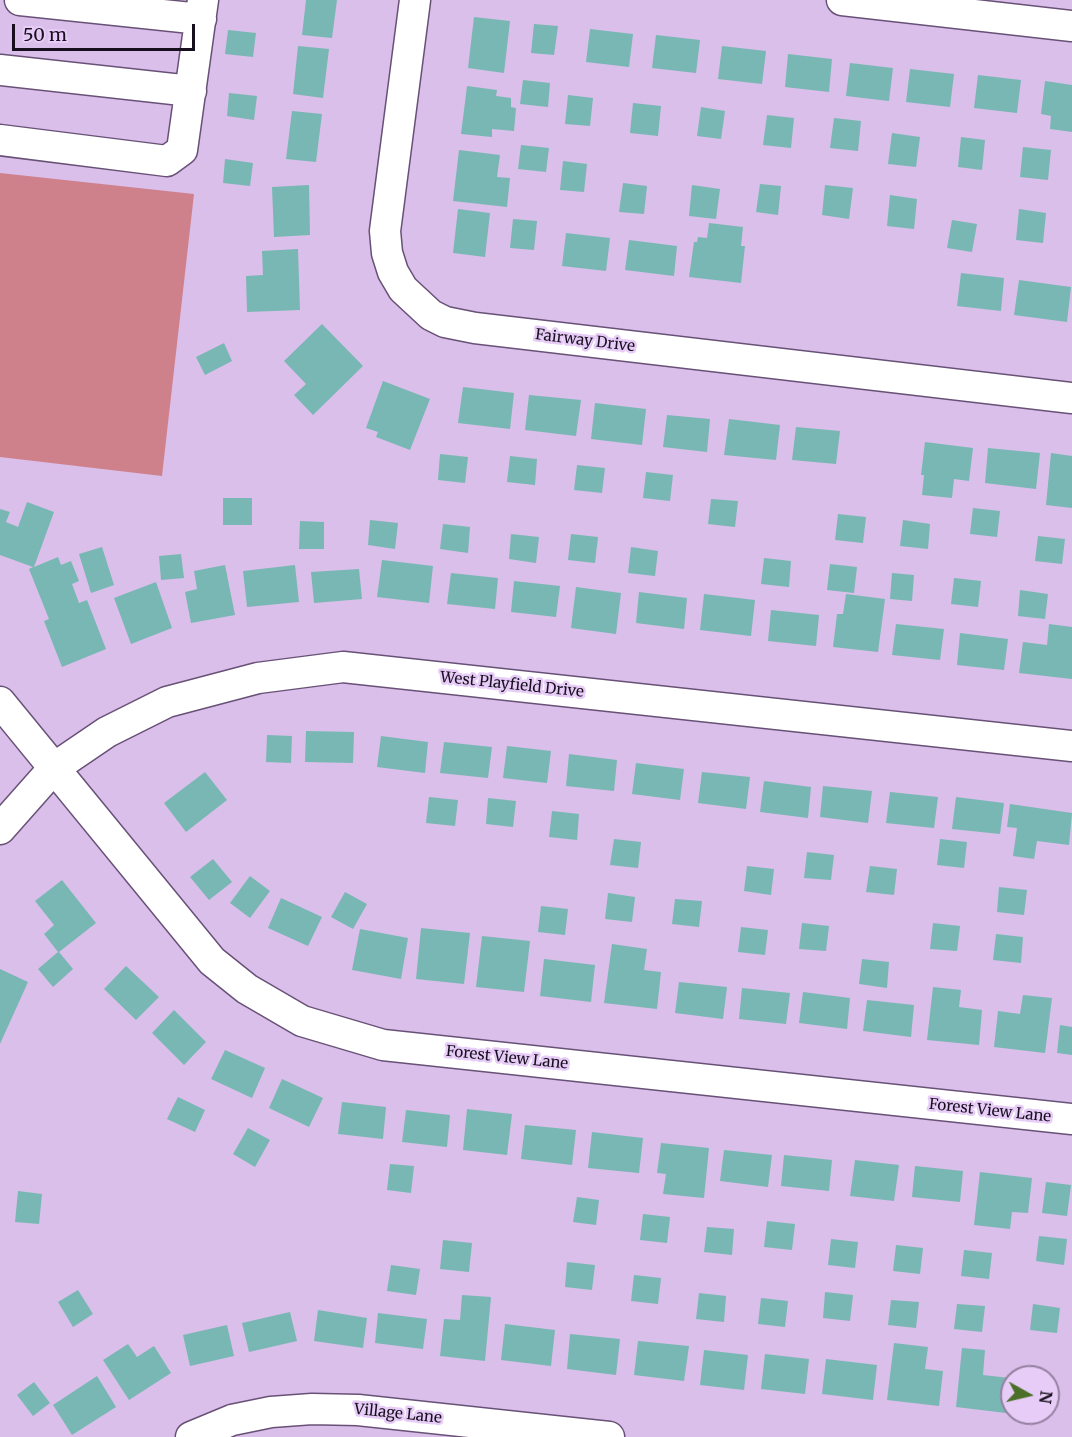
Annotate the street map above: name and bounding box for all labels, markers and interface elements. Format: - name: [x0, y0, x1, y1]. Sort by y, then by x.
- scale bar: [15, 12, 198, 50]
- text: 50 m: [23, 23, 67, 46]
- street label: Fairway Drive: [534, 326, 636, 356]
- street label: West Playfield Drive: [439, 669, 585, 701]
- street label: Forest View Lane: [445, 1043, 569, 1073]
- street label: Forest View Lane: [928, 1096, 1052, 1126]
- north arrow: [1000, 1365, 1060, 1425]
- text: N: [1035, 1390, 1057, 1405]
- street label: Village Lane: [353, 1400, 443, 1428]

